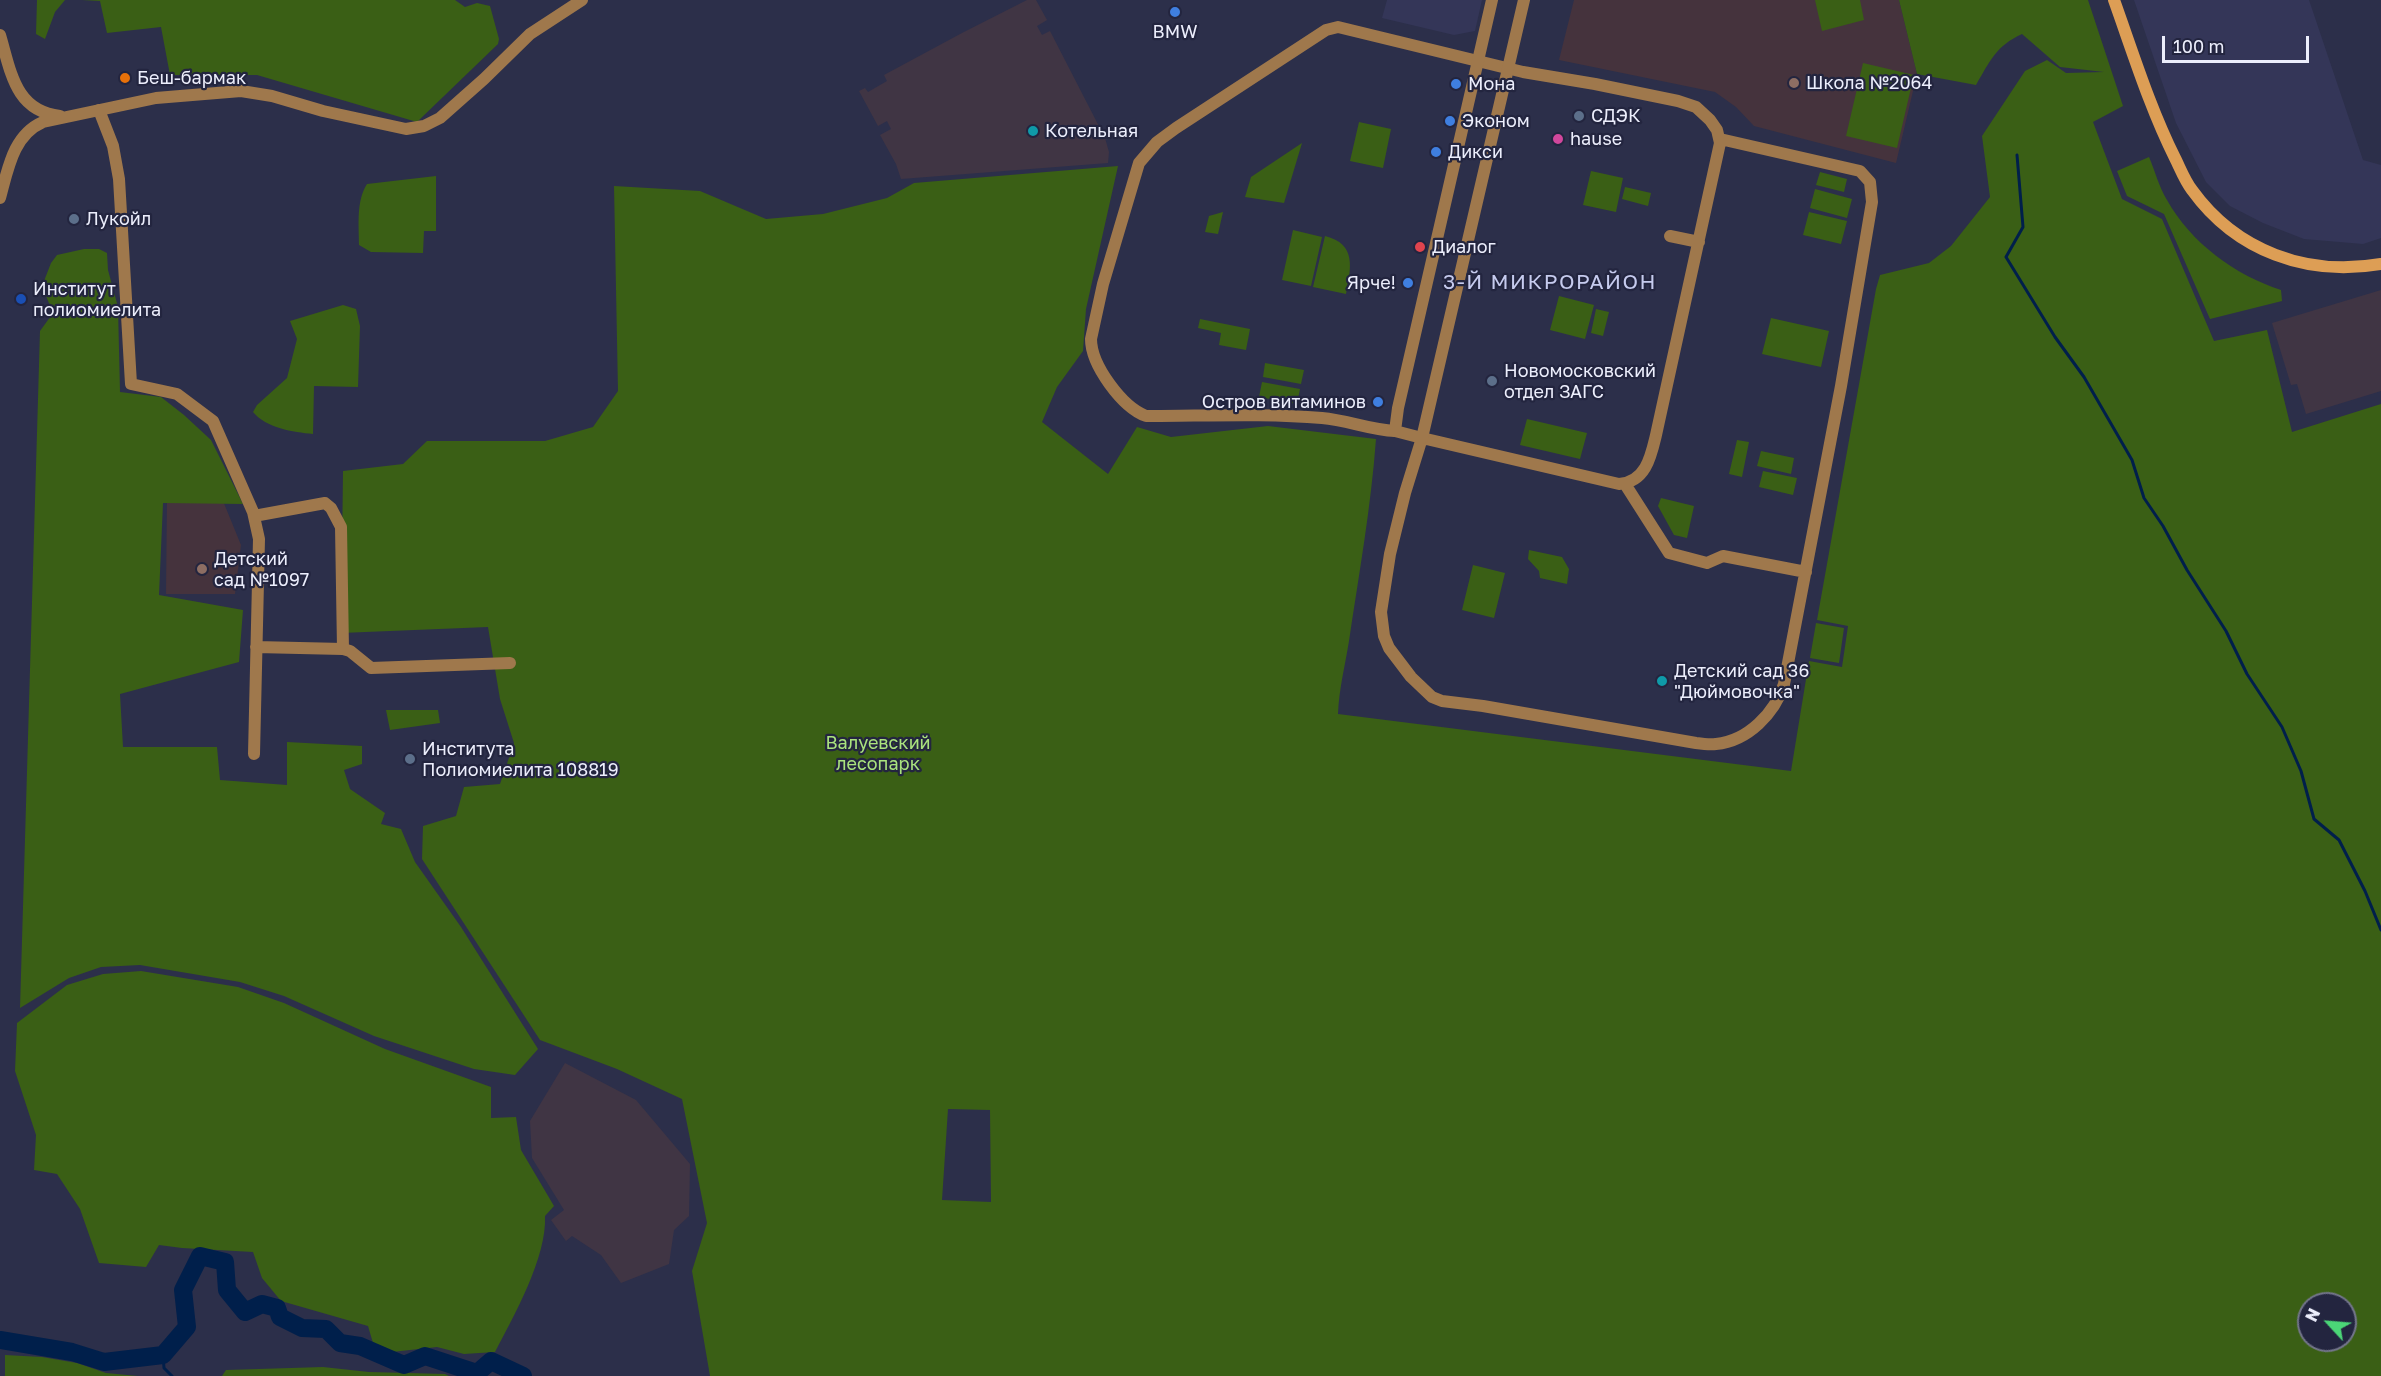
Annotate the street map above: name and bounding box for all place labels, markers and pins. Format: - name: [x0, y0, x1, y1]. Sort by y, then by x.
- marker: BMW: [1168, 5, 1182, 19]
- place label: BMW: [1153, 21, 1197, 43]
- place label: Беш-бармак: [137, 67, 246, 89]
- marker: Беш-бармак: [118, 71, 132, 85]
- place label: Школа №2064: [1806, 72, 1932, 94]
- place label: Мона: [1468, 73, 1515, 95]
- marker: Школа №2064: [1787, 76, 1801, 90]
- marker: Мона: [1449, 77, 1463, 91]
- place label: СДЭК: [1591, 105, 1640, 127]
- marker: СДЭК: [1572, 109, 1586, 123]
- place label: Эконом: [1462, 110, 1530, 132]
- marker: Эконом: [1443, 114, 1457, 128]
- place label: Котельная: [1045, 120, 1138, 142]
- marker: Котельная: [1026, 124, 1040, 138]
- place label: hause: [1570, 128, 1622, 150]
- marker: hause: [1551, 132, 1565, 146]
- place label: Дикси: [1448, 141, 1503, 163]
- marker: Дикси: [1429, 145, 1443, 159]
- place label: Лукойл: [86, 208, 151, 230]
- marker: Лукойл: [67, 212, 81, 226]
- place label: Диалог: [1432, 236, 1496, 258]
- marker: Диалог: [1413, 240, 1427, 254]
- place label: Ярче!: [1347, 272, 1396, 294]
- marker: Ярче!: [1401, 276, 1415, 290]
- place label: Институт полиомиелита: [33, 278, 161, 320]
- marker: Институт полиомиелита: [14, 292, 28, 306]
- place label: Новомосковский отдел ЗАГС: [1504, 360, 1656, 403]
- marker: Новомосковский отдел ЗАГС: [1485, 374, 1499, 388]
- place label: Остров витаминов: [1202, 391, 1366, 413]
- marker: Остров витаминов: [1371, 395, 1385, 409]
- place label: Детский сад №1097: [214, 548, 309, 590]
- marker: Детский сад №1097: [195, 562, 209, 576]
- place label: Детский сад 36 "Дюймовочка": [1674, 660, 1809, 702]
- marker: Детский сад 36 "Дюймовочка": [1655, 674, 1669, 688]
- place label: Института Полиомиелита 108819: [422, 738, 619, 780]
- marker: Института Полиомиелита 108819: [403, 752, 417, 766]

